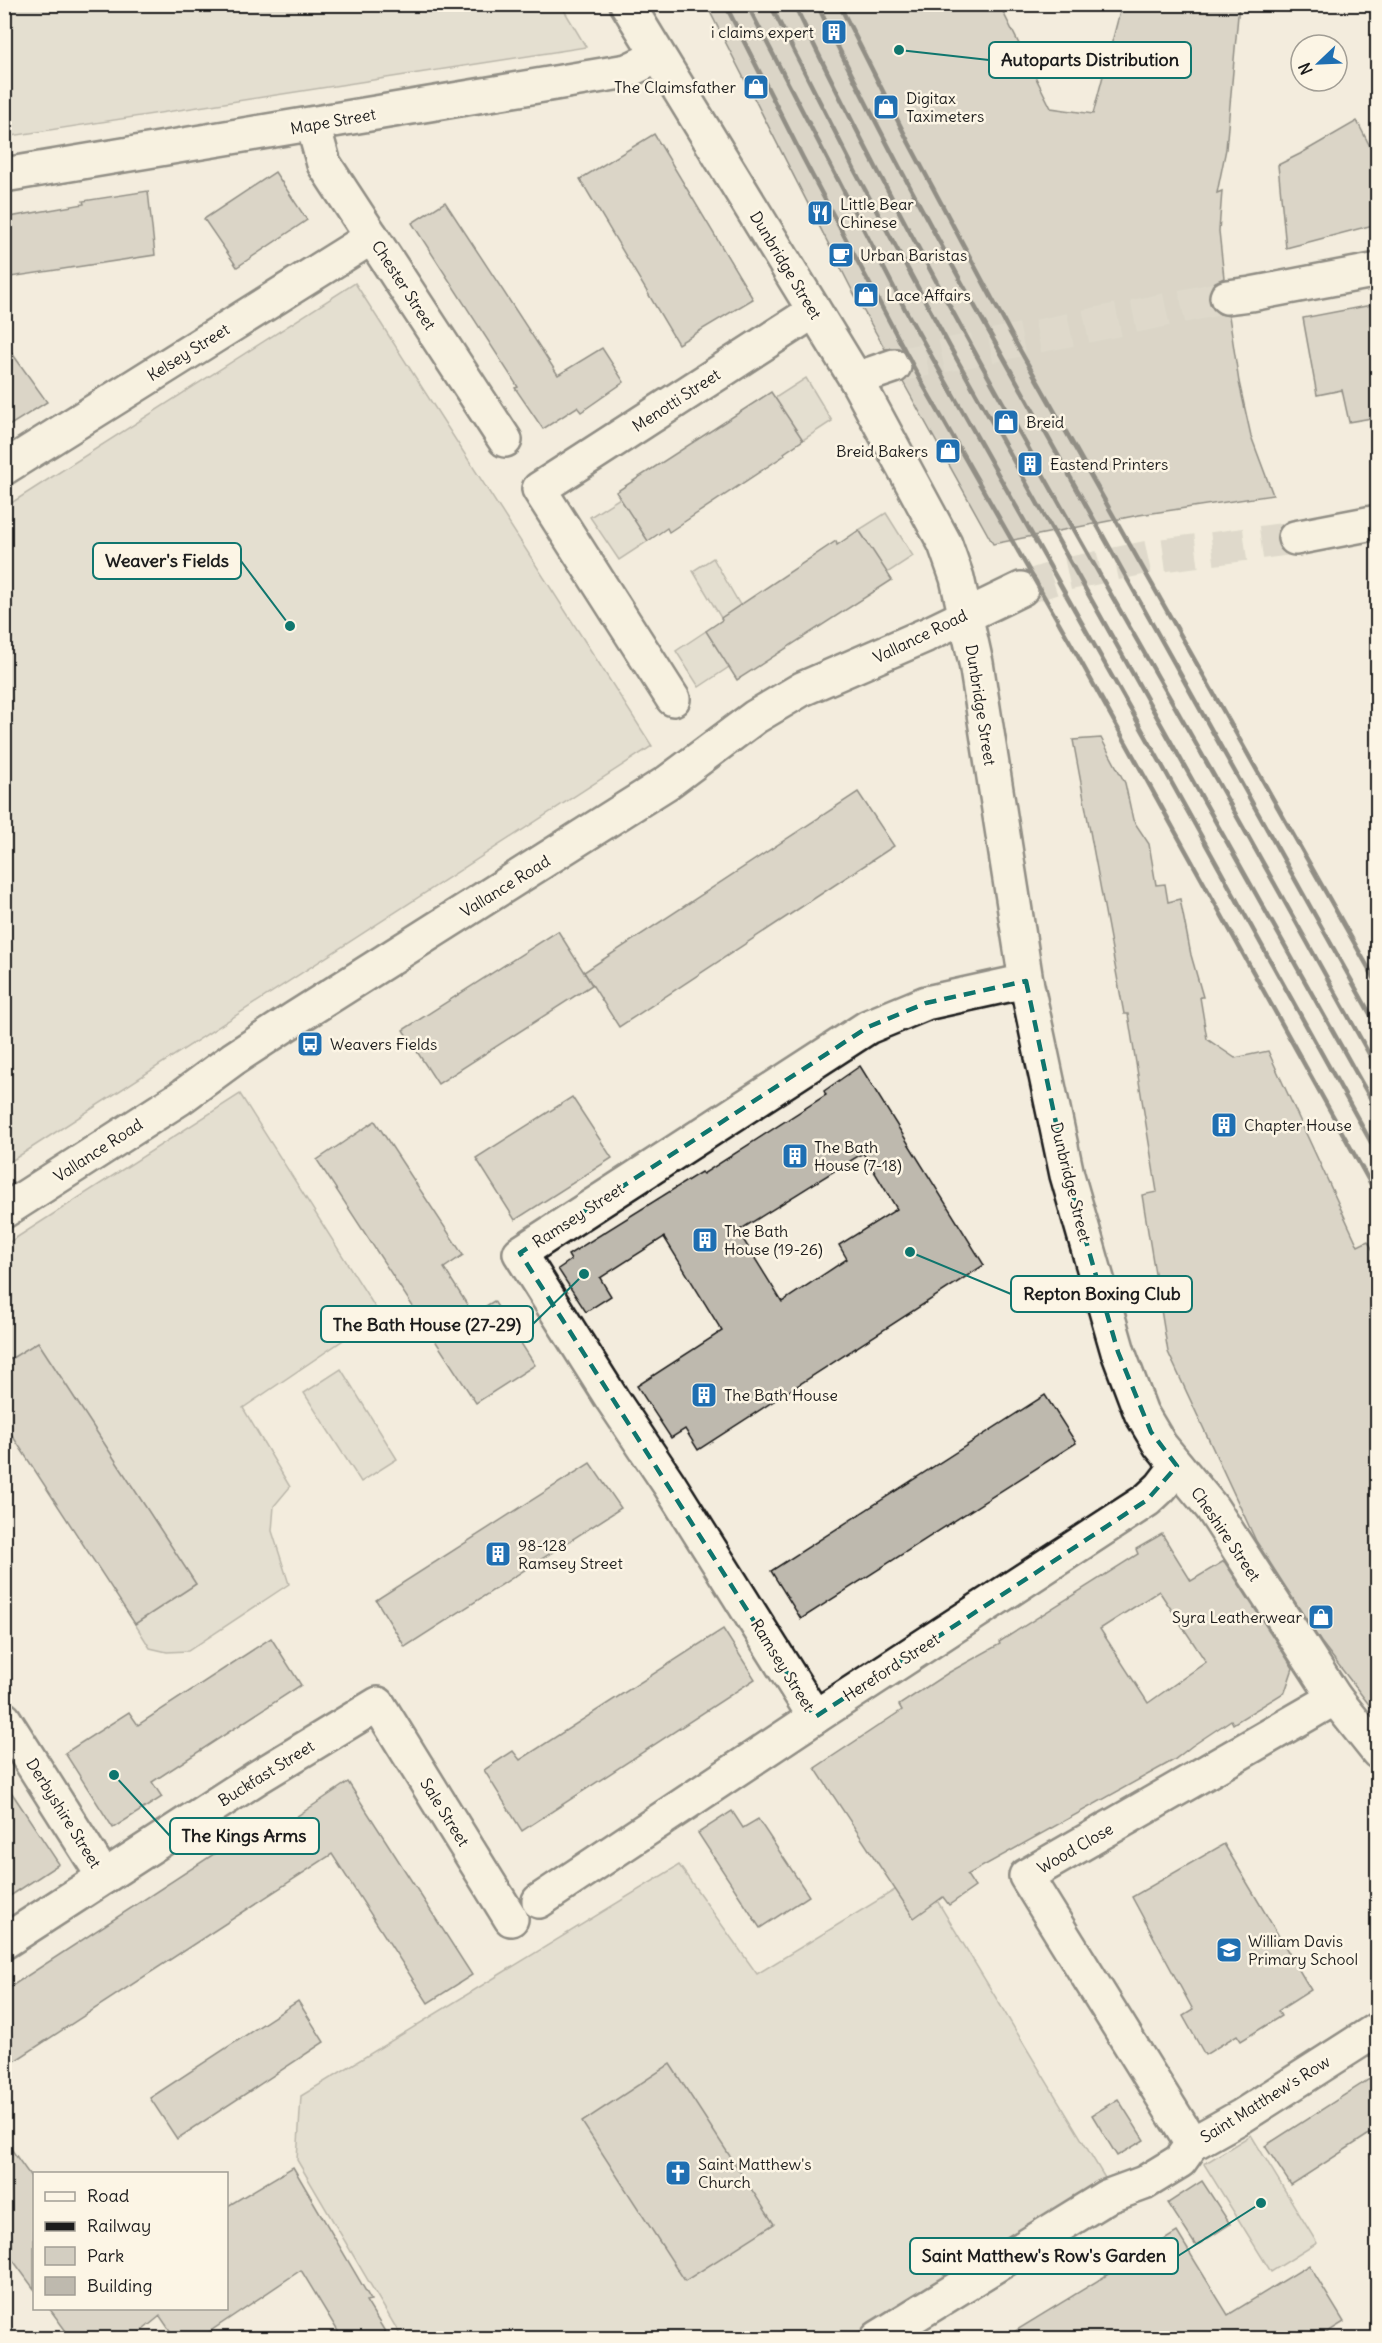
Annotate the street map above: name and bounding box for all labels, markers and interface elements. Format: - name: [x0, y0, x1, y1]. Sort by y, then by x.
- building icon: i claims expert: [819, 17, 849, 47]
- place label: i claims expert: [711, 22, 815, 42]
- north arrow: [1289, 33, 1349, 93]
- callout: Autoparts Distribution: [989, 42, 1191, 78]
- text: Autoparts Distribution: [1001, 48, 1180, 71]
- text: N: [1294, 60, 1317, 78]
- shop icon: The Claimsfather: [741, 72, 771, 102]
- place label: The Claimsfather: [614, 77, 736, 97]
- place label: Digitax Taximeters: [906, 88, 984, 126]
- shop icon: Digitax Taximeters: [871, 92, 901, 122]
- street label: Mape Street: [289, 104, 378, 138]
- place label: Little Bear Chinese: [840, 194, 914, 232]
- restaurant icon: Little Bear Chinese: [805, 198, 835, 228]
- street label: Dunbridge Street: [746, 207, 826, 323]
- street label: Chester Street: [368, 237, 441, 334]
- cafe icon: Urban Baristas: [826, 240, 856, 270]
- place label: Urban Baristas: [860, 245, 967, 265]
- shop icon: Lace Affairs: [851, 280, 881, 310]
- place label: Lace Affairs: [886, 285, 971, 305]
- street label: Kelsey Street: [143, 319, 233, 385]
- street label: Menotti Street: [628, 364, 724, 436]
- shop icon: Breid: [991, 407, 1021, 437]
- place label: Breid: [1026, 412, 1064, 432]
- shop icon: Breid Bakers: [933, 436, 963, 466]
- place label: Breid Bakers: [836, 441, 928, 461]
- building icon: Eastend Printers: [1015, 449, 1045, 479]
- place label: Eastend Printers: [1050, 454, 1168, 474]
- callout: Weaver's Fields: [93, 543, 241, 579]
- text: Weaver's Fields: [105, 549, 229, 572]
- street label: Vallance Road: [870, 605, 970, 667]
- street label: Dunbridge Street: [962, 643, 1001, 768]
- street label: Vallance Road: [457, 851, 553, 921]
- bus stop icon: Weavers Fields: [295, 1029, 325, 1059]
- place label: Weavers Fields: [330, 1034, 437, 1054]
- building icon: Chapter House: [1209, 1110, 1239, 1140]
- street label: Vallance Road: [50, 1114, 146, 1186]
- place label: Chapter House: [1244, 1115, 1352, 1135]
- street label: Dunbridge Street: [1046, 1120, 1096, 1244]
- place label: The Bath House (7-18): [814, 1137, 902, 1175]
- building icon: The Bath House (7-18): [780, 1141, 810, 1171]
- street label: Ramsey Street: [529, 1178, 628, 1252]
- place label: The Bath House (19-26): [724, 1221, 823, 1259]
- building icon: The Bath House (19-26): [690, 1225, 720, 1255]
- callout: Repton Boxing Club: [1011, 1276, 1192, 1312]
- text: Repton Boxing Club: [1023, 1282, 1181, 1305]
- callout: The Bath House (27-29): [321, 1306, 533, 1342]
- text: The Bath House (27-29): [333, 1313, 521, 1336]
- building icon: The Bath House: [689, 1380, 719, 1410]
- place label: The Bath House: [724, 1385, 838, 1405]
- street label: Cheshire Street: [1187, 1483, 1265, 1586]
- place label: 98-128 Ramsey Street: [518, 1535, 623, 1573]
- building icon: 98-128 Ramsey Street: [483, 1539, 513, 1569]
- shop icon: Syra Leatherwear: [1306, 1602, 1336, 1632]
- place label: Syra Leatherwear: [1172, 1607, 1302, 1627]
- street label: Ramsey Street: [747, 1615, 820, 1715]
- street label: Hereford Street: [839, 1628, 943, 1706]
- street label: Buckfast Street: [214, 1735, 318, 1810]
- street label: Derbyshire Street: [22, 1754, 106, 1872]
- street label: Sale Street: [416, 1774, 474, 1850]
- callout: The Kings Arms: [170, 1818, 319, 1854]
- street label: Wood Close: [1034, 1818, 1116, 1878]
- text: The Kings Arms: [182, 1824, 306, 1847]
- place label: William Davis Primary School: [1248, 1931, 1358, 1969]
- school or university icon: William Davis Primary School: [1214, 1935, 1244, 1965]
- street label: Saint Matthew's Row: [1197, 2051, 1334, 2147]
- place label: Saint Matthew's Church: [698, 2154, 811, 2192]
- church icon: Saint Matthew's Church: [663, 2158, 693, 2188]
- legend: [33, 2172, 228, 2310]
- text: Road: [87, 2184, 130, 2207]
- text: Railway: [87, 2214, 151, 2237]
- callout: Saint Matthew's Row's Garden: [910, 2238, 1178, 2274]
- text: Park: [87, 2244, 124, 2267]
- text: Saint Matthew's Row's Garden: [922, 2244, 1167, 2267]
- text: Building: [87, 2274, 152, 2297]

